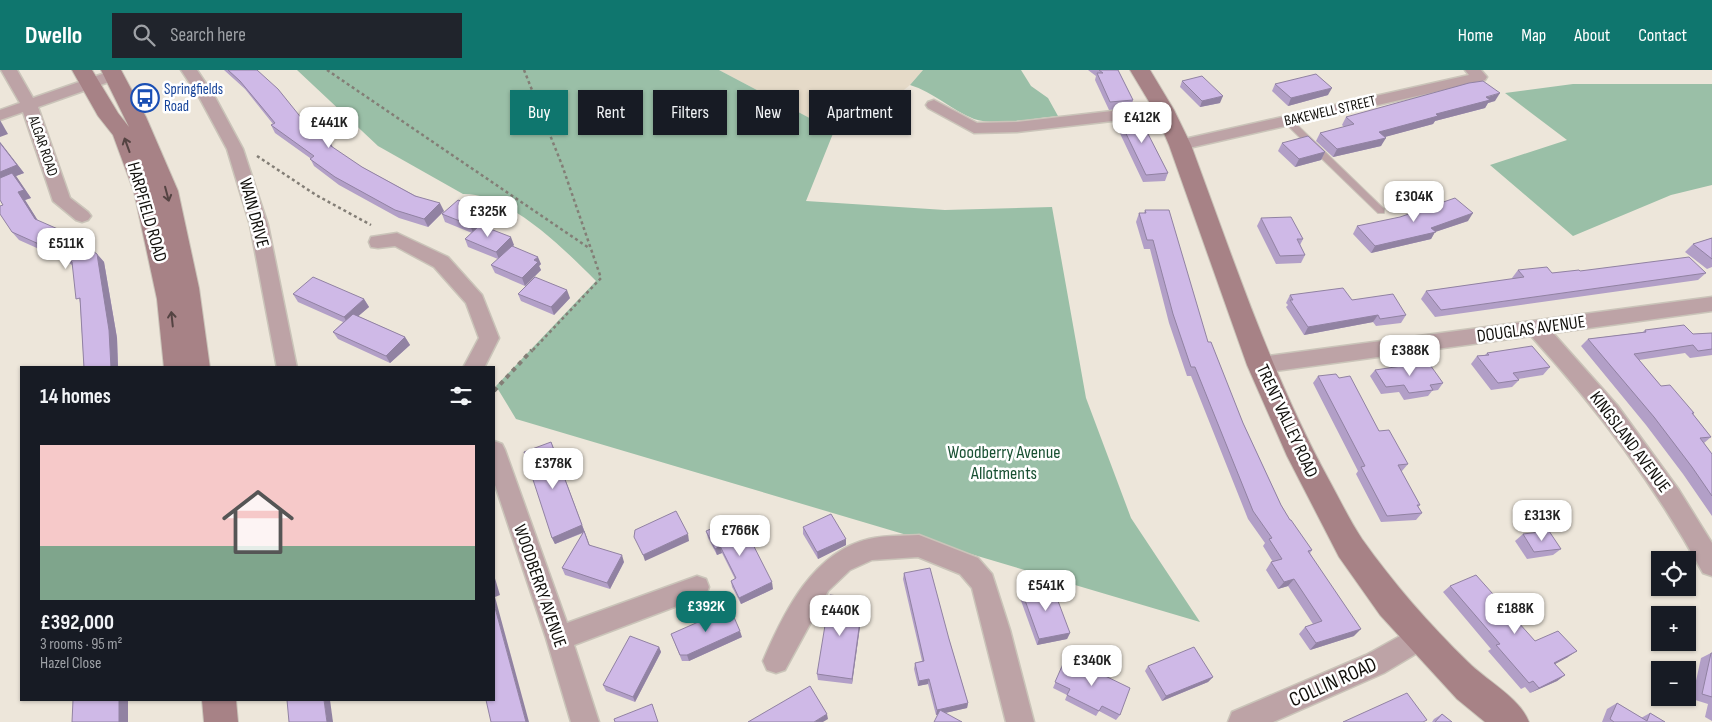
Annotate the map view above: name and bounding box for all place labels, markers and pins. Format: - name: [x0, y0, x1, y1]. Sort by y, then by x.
- place label: Springfields Road: [164, 80, 223, 116]
- bus stop icon: Springfields Road: [130, 83, 160, 113]
- pin: £412K: [1107, 102, 1177, 144]
- pin: £441K: [294, 106, 364, 149]
- pin: £304K: [1379, 180, 1449, 223]
- pin: £325K: [453, 196, 523, 238]
- pin: £511K: [31, 228, 101, 270]
- pin: £388K: [1375, 334, 1445, 377]
- pin: £378K: [518, 448, 588, 490]
- pin: £313K: [1507, 500, 1577, 542]
- pin: £766K: [705, 514, 775, 557]
- pin: £541K: [1011, 570, 1081, 612]
- pin: £392K: [671, 590, 741, 633]
- pin: £188K: [1480, 592, 1550, 635]
- pin: £440K: [805, 594, 875, 637]
- pin: £340K: [1057, 644, 1127, 687]

